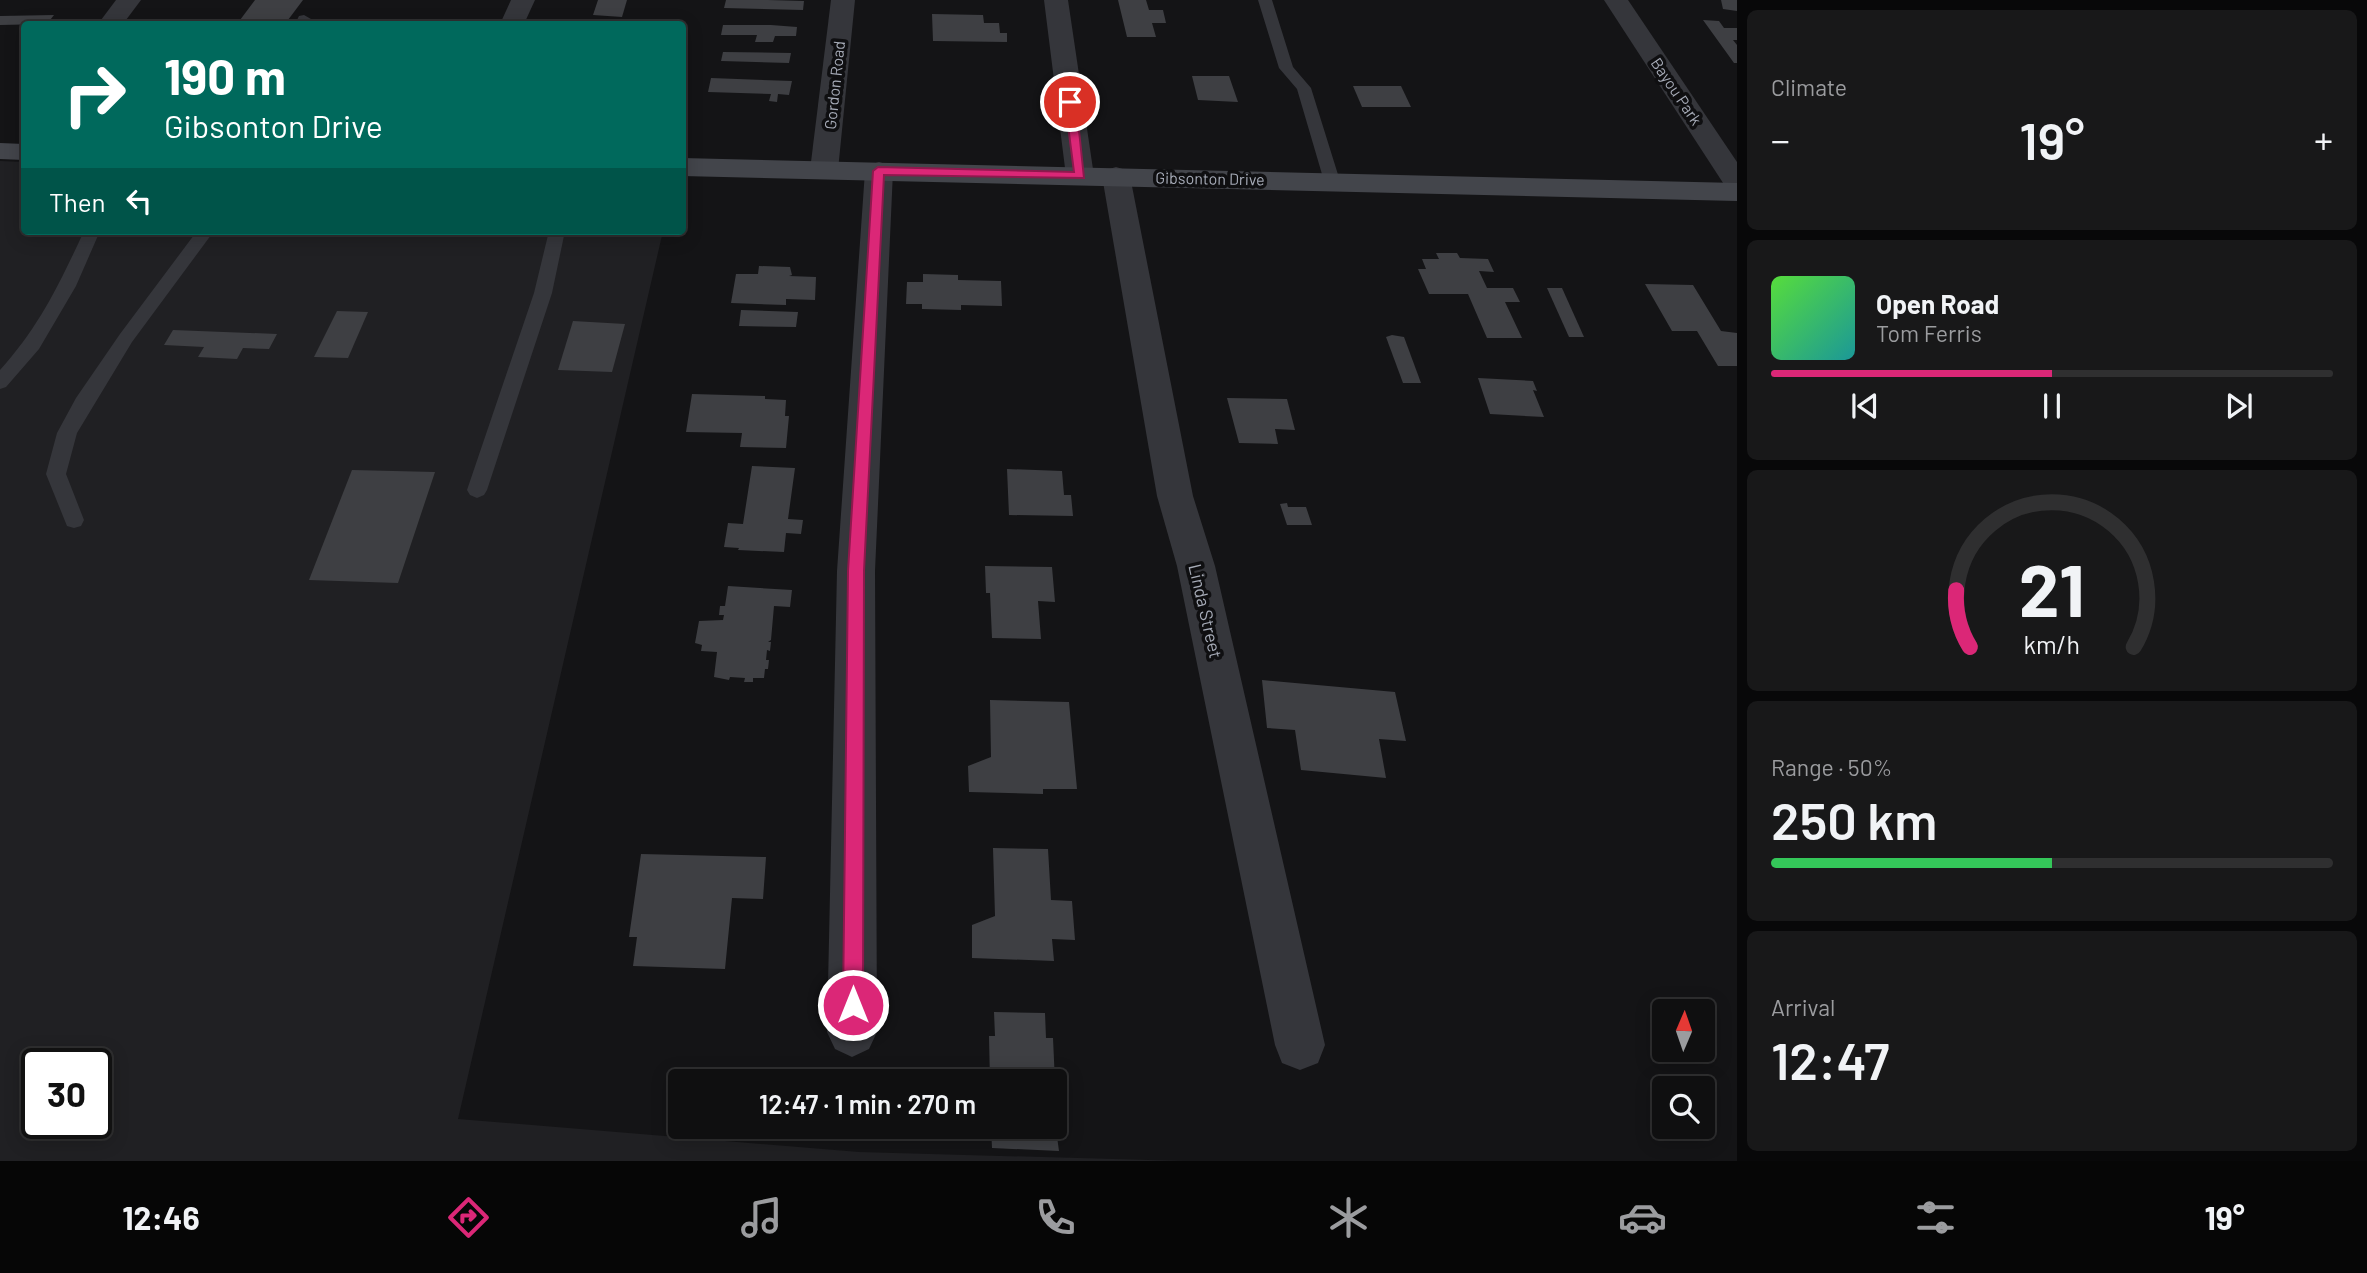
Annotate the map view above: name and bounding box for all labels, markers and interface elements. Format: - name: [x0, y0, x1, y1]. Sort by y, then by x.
- street label: Gordon Road: [820, 40, 848, 130]
- text: 190 m: [164, 46, 286, 105]
- icon: right: [49, 49, 140, 140]
- street label: Bayou Park: [1648, 54, 1706, 128]
- pin: [1040, 72, 1100, 132]
- text: Climate: [1771, 73, 1847, 101]
- icon: arrive: [1051, 83, 1089, 121]
- text: Gibsonton Drive: [164, 106, 383, 144]
- text: 19°: [2019, 108, 2085, 170]
- text: −: [1771, 116, 1790, 162]
- text: +: [2314, 116, 2333, 162]
- street label: Gibsonton Drive: [1155, 168, 1265, 188]
- icon: left: [120, 182, 158, 220]
- text: Then: [49, 186, 106, 217]
- text: Open Road: [1876, 288, 1999, 319]
- text: Tom Ferris: [1876, 319, 1982, 347]
- icon: previous: [1846, 387, 1884, 425]
- icon: pause: [2033, 387, 2071, 425]
- icon: next: [2220, 387, 2258, 425]
- text: 21: [2019, 544, 2085, 632]
- street label: Linda Street: [1184, 562, 1228, 660]
- text: km/h: [2024, 628, 2080, 658]
- text: Range · 50%: [1771, 753, 1892, 781]
- text: 250 km: [1771, 788, 1937, 850]
- position arrow: [816, 968, 890, 1042]
- text: Arrival: [1771, 993, 1835, 1021]
- north arrow: [1652, 999, 1715, 1062]
- map controls: [1652, 999, 1715, 1139]
- text: 12:47: [1771, 1028, 1889, 1090]
- speed limit sign: 30: [21, 1048, 112, 1139]
- button: search: [1652, 1076, 1715, 1139]
- text: 12:47 · 1 min · 270 m: [759, 1088, 976, 1119]
- icon: directions: [444, 1193, 493, 1242]
- icon: music: [737, 1193, 786, 1242]
- icon: phone: [1031, 1193, 1080, 1242]
- icon: climate: [1324, 1193, 1373, 1242]
- icon: car: [1618, 1193, 1667, 1242]
- icon: filters: [1911, 1193, 1960, 1242]
- text: 12:46: [122, 1198, 200, 1236]
- text: 19°: [2204, 1198, 2245, 1236]

